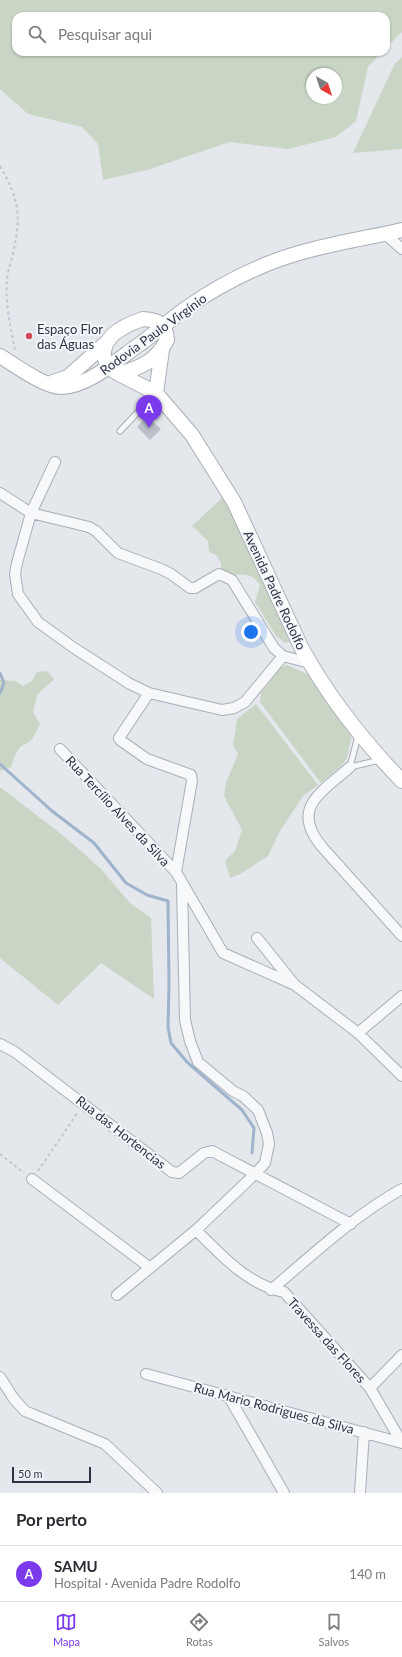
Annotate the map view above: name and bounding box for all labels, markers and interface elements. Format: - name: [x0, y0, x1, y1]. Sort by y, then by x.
- search box: [12, 12, 390, 56]
- icon: search: [26, 23, 48, 45]
- text: Pesquisar aqui: [58, 25, 152, 43]
- north arrow: [306, 68, 342, 104]
- street label: Rodovia Paulo Virgínio: [97, 290, 209, 378]
- place label: Espaço Flor das Águas: [37, 321, 103, 352]
- marker: Espaço Flor das Águas: [24, 331, 34, 341]
- pin: A: [136, 395, 162, 428]
- street label: Avenida Padre Rodolfo: [240, 528, 310, 652]
- your location: [241, 622, 261, 642]
- street label: Rua Tercílio Alves da Silva: [63, 752, 173, 870]
- street label: Rua das Hortencias: [73, 1092, 169, 1172]
- street label: Travessa das Flores: [285, 1294, 370, 1386]
- street label: Rua Mario Rodrigues da Silva: [192, 1379, 356, 1437]
- scale bar: [12, 1465, 91, 1484]
- text: 50 m: [18, 1467, 43, 1480]
- text: Por perto: [16, 1509, 87, 1530]
- text: SAMU: [54, 1557, 98, 1575]
- text: A: [24, 1566, 34, 1582]
- text: 140 m: [349, 1566, 386, 1582]
- text: Hospital · Avenida Padre Rodolfo: [54, 1575, 241, 1591]
- tab: Mapa: [53, 1611, 80, 1648]
- tab: Rotas: [186, 1611, 213, 1648]
- tab: Salvos: [319, 1611, 349, 1648]

